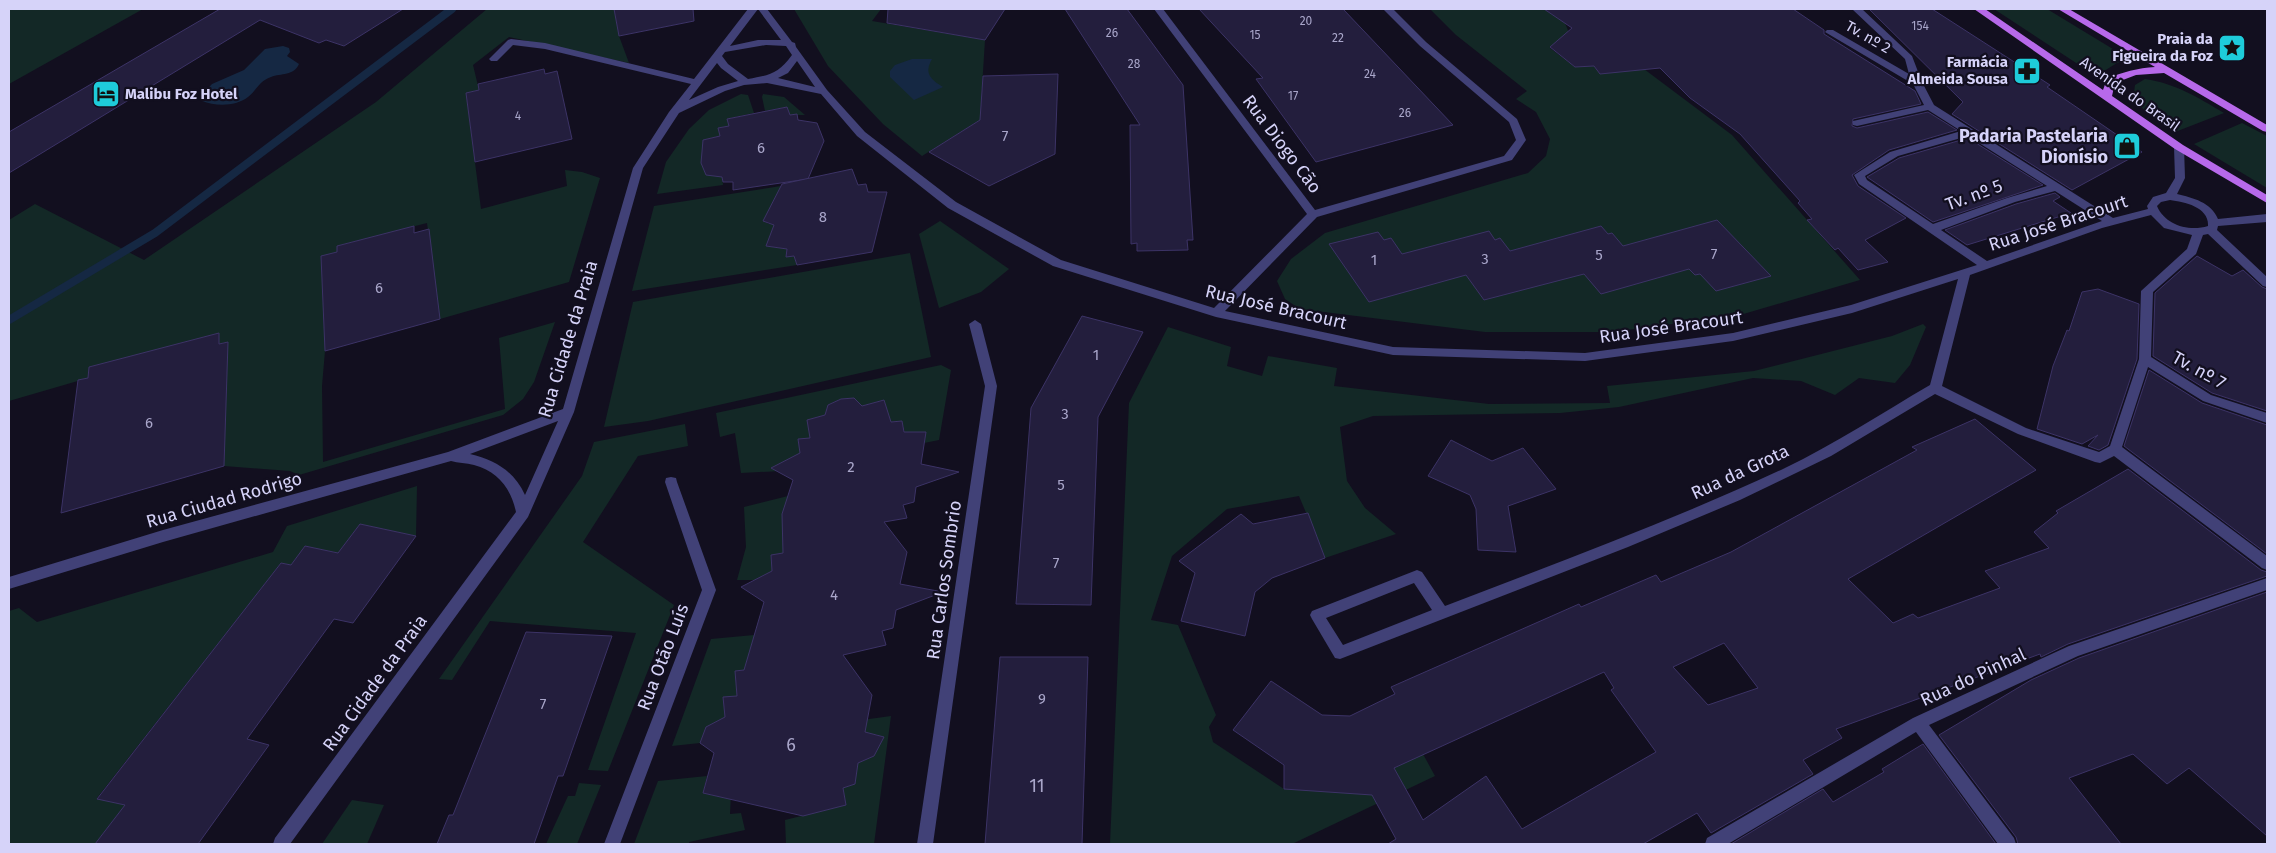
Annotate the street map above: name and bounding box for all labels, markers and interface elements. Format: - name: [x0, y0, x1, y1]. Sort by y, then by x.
- house number: 20: [1300, 14, 1313, 28]
- street label: Tv. nº 2: [1842, 17, 1894, 57]
- house number: 154: [1911, 19, 1929, 33]
- house number: 26: [1106, 26, 1118, 40]
- house number: 15: [1249, 28, 1261, 42]
- place label: Praia da Figueira da Foz: [2112, 30, 2213, 65]
- house number: 22: [1332, 31, 1344, 45]
- place icon: Praia da Figueira da Foz: [2217, 33, 2247, 63]
- place label: Farmácia Almeida Sousa: [1906, 53, 2008, 88]
- street label: Avenida do Brasil: [2077, 53, 2184, 136]
- pharmacy icon: Farmácia Almeida Sousa: [2012, 56, 2042, 86]
- house number: 28: [1128, 57, 1141, 71]
- house number: 24: [1364, 67, 1377, 81]
- hotel icon: Malibu Foz Hotel: [91, 79, 121, 109]
- place label: Malibu Foz Hotel: [125, 85, 238, 103]
- house number: 17: [1288, 89, 1298, 103]
- street label: Rua Diogo Cão: [1238, 90, 1326, 198]
- house number: 26: [1399, 106, 1411, 120]
- house number: 4: [515, 109, 522, 123]
- place label: Padaria Pastelaria Dionísio: [1959, 125, 2108, 168]
- house number: 7: [1002, 127, 1009, 145]
- shop icon: Padaria Pastelaria Dionísio: [2112, 131, 2142, 161]
- house number: 6: [757, 139, 765, 157]
- street label: Tv. nº 5: [1942, 175, 2006, 215]
- street label: Rua José Bracourt: [1986, 190, 2131, 256]
- house number: 8: [819, 208, 827, 226]
- house number: 7: [1711, 245, 1718, 263]
- house number: 5: [1595, 246, 1603, 264]
- house number: 3: [1481, 250, 1489, 268]
- house number: 1: [1371, 251, 1377, 269]
- street label: Rua Cidade da Praia: [534, 258, 602, 420]
- house number: 6: [375, 279, 383, 297]
- street label: Rua José Bracourt: [1203, 280, 1349, 334]
- street label: Rua José Bracourt: [1598, 306, 1745, 348]
- house number: 1: [1093, 346, 1099, 364]
- street label: Tv. nº 7: [2168, 346, 2230, 394]
- house number: 3: [1061, 405, 1069, 423]
- house number: 6: [145, 414, 153, 432]
- street label: Rua da Grota: [1687, 440, 1793, 504]
- house number: 2: [847, 458, 855, 476]
- street label: Rua Ciudad Rodrigo: [144, 467, 304, 533]
- house number: 5: [1057, 476, 1065, 494]
- street label: Rua Carlos Sombrio: [922, 499, 966, 661]
- house number: 7: [1053, 554, 1060, 572]
- house number: 4: [830, 586, 838, 604]
- street label: Rua Otão Luís: [633, 601, 693, 713]
- street label: Rua Cidade da Praia: [318, 610, 432, 756]
- street label: Rua do Pinhal: [1917, 643, 2029, 711]
- house number: 9: [1038, 690, 1046, 708]
- house number: 7: [540, 695, 547, 713]
- house number: 6: [786, 734, 796, 756]
- house number: 11: [1029, 775, 1045, 797]

